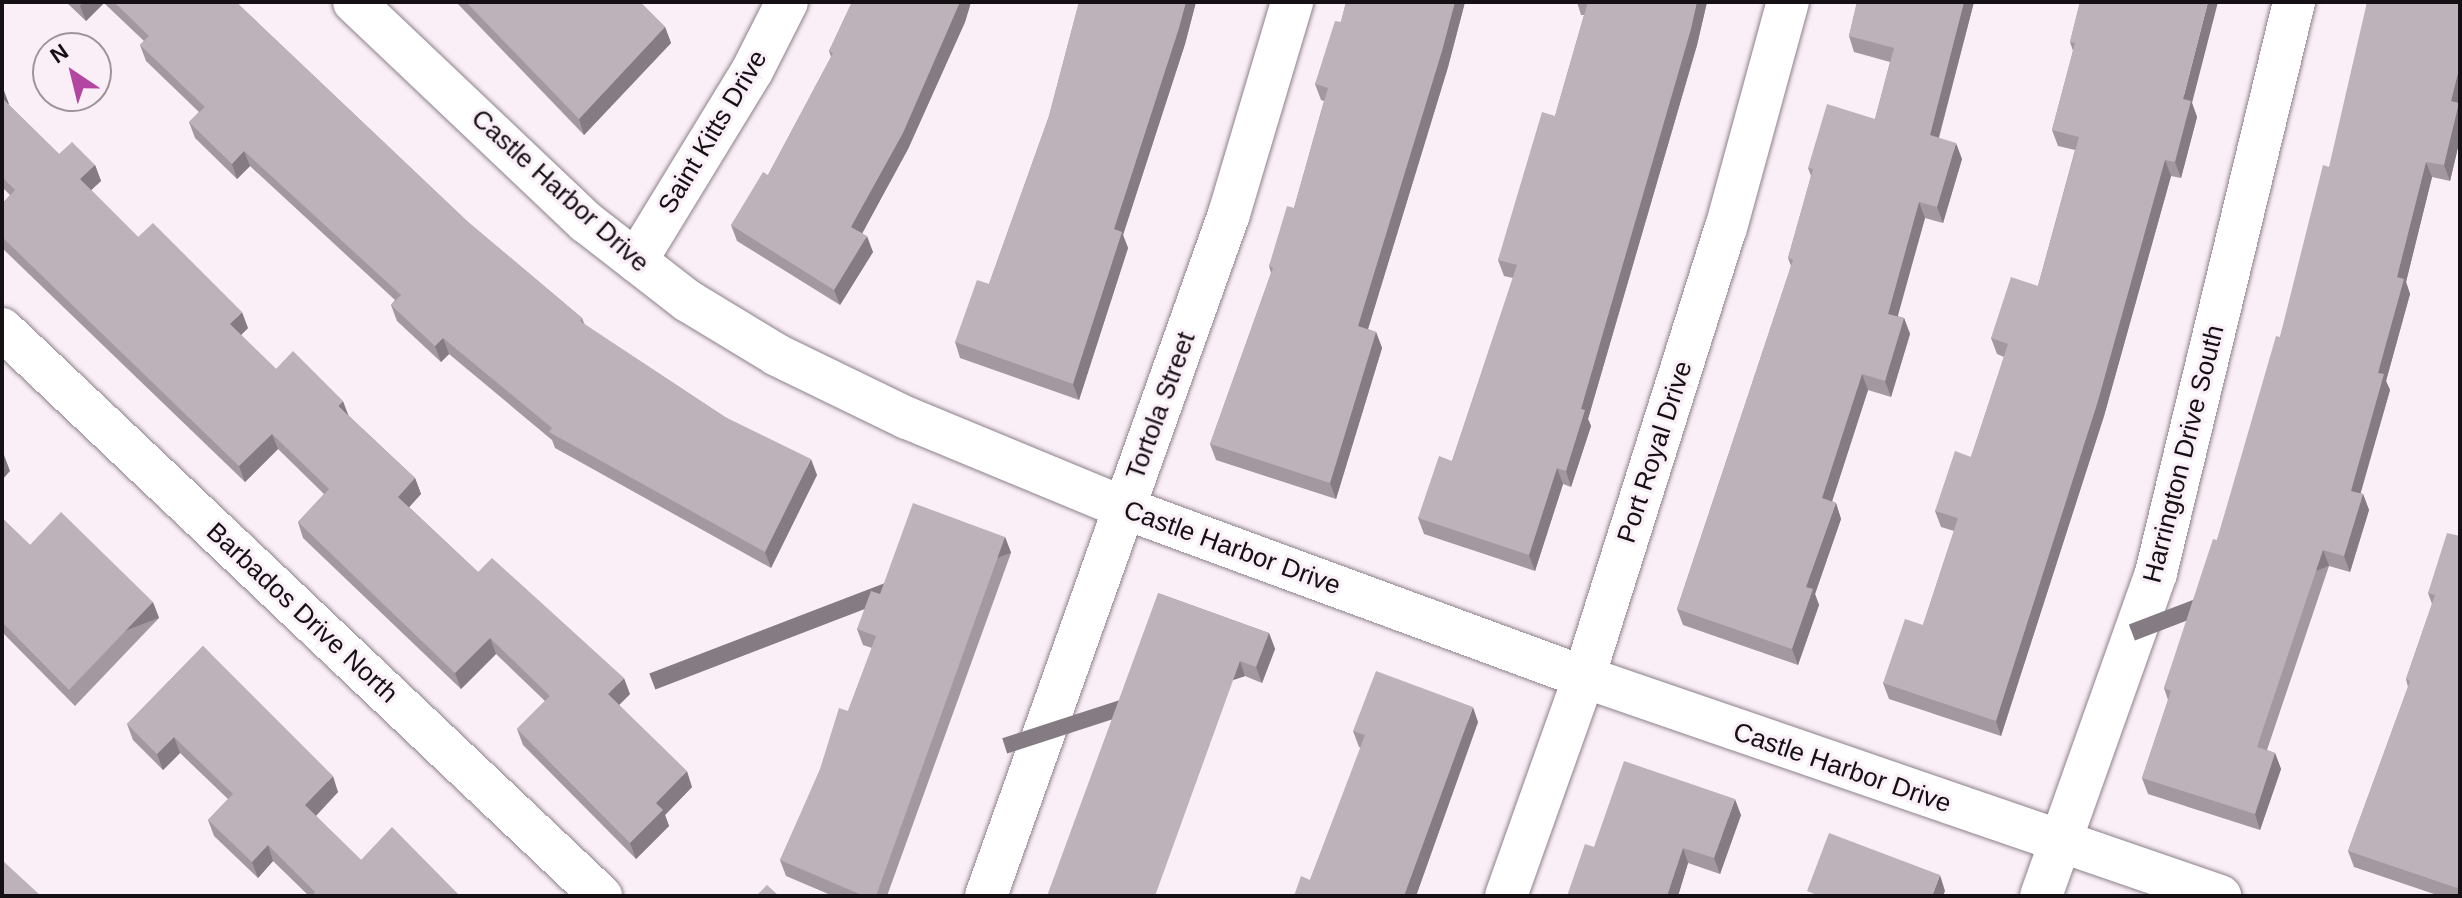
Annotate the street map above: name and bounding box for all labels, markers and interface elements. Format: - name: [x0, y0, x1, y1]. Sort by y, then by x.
- north arrow: [32, 32, 112, 112]
- text: N: [45, 39, 73, 68]
- street label: Saint Kitts Drive: [652, 45, 774, 219]
- street label: Castle Harbor Drive: [465, 103, 655, 279]
- street label: Harrington Drive South: [2137, 322, 2231, 586]
- street label: Tortola Street: [1120, 328, 1202, 484]
- street label: Port Royal Drive: [1611, 357, 1699, 547]
- street label: Castle Harbor Drive: [1119, 494, 1345, 602]
- street label: Barbados Drive North: [200, 516, 404, 710]
- street label: Castle Harbor Drive: [1729, 716, 1955, 820]

